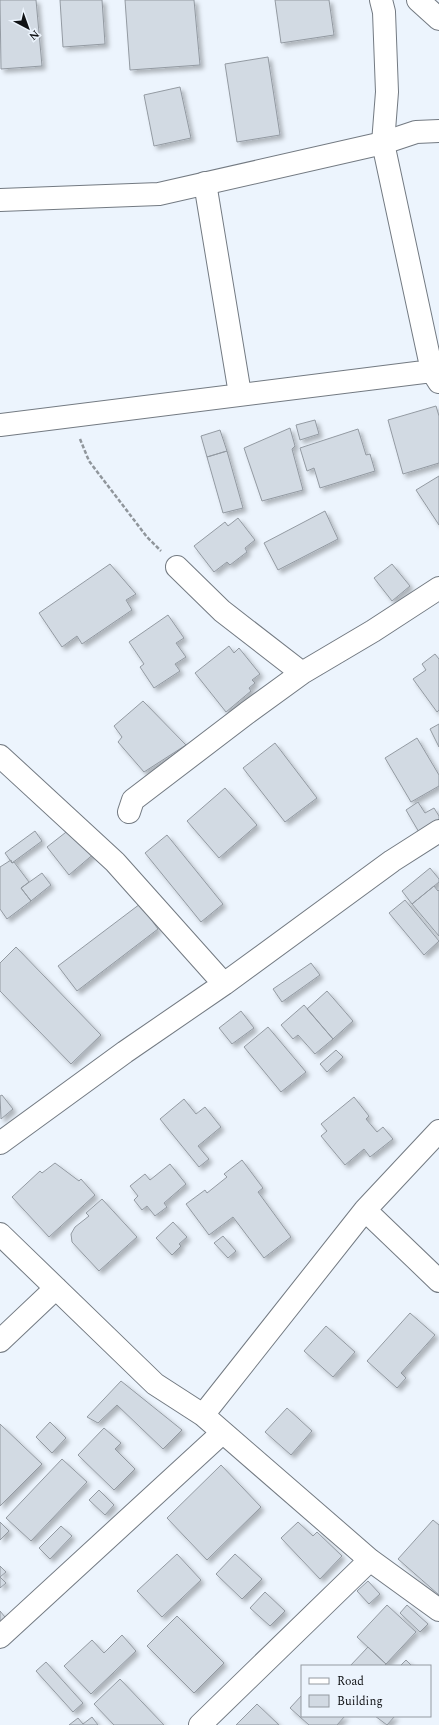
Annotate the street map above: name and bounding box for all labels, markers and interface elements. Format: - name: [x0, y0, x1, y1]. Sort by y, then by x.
- north arrow: [8, 8, 48, 48]
- text: N: [25, 26, 43, 45]
- legend: [301, 1665, 431, 1717]
- text: Road: [337, 1672, 364, 1691]
- text: Building: [337, 1692, 383, 1711]

